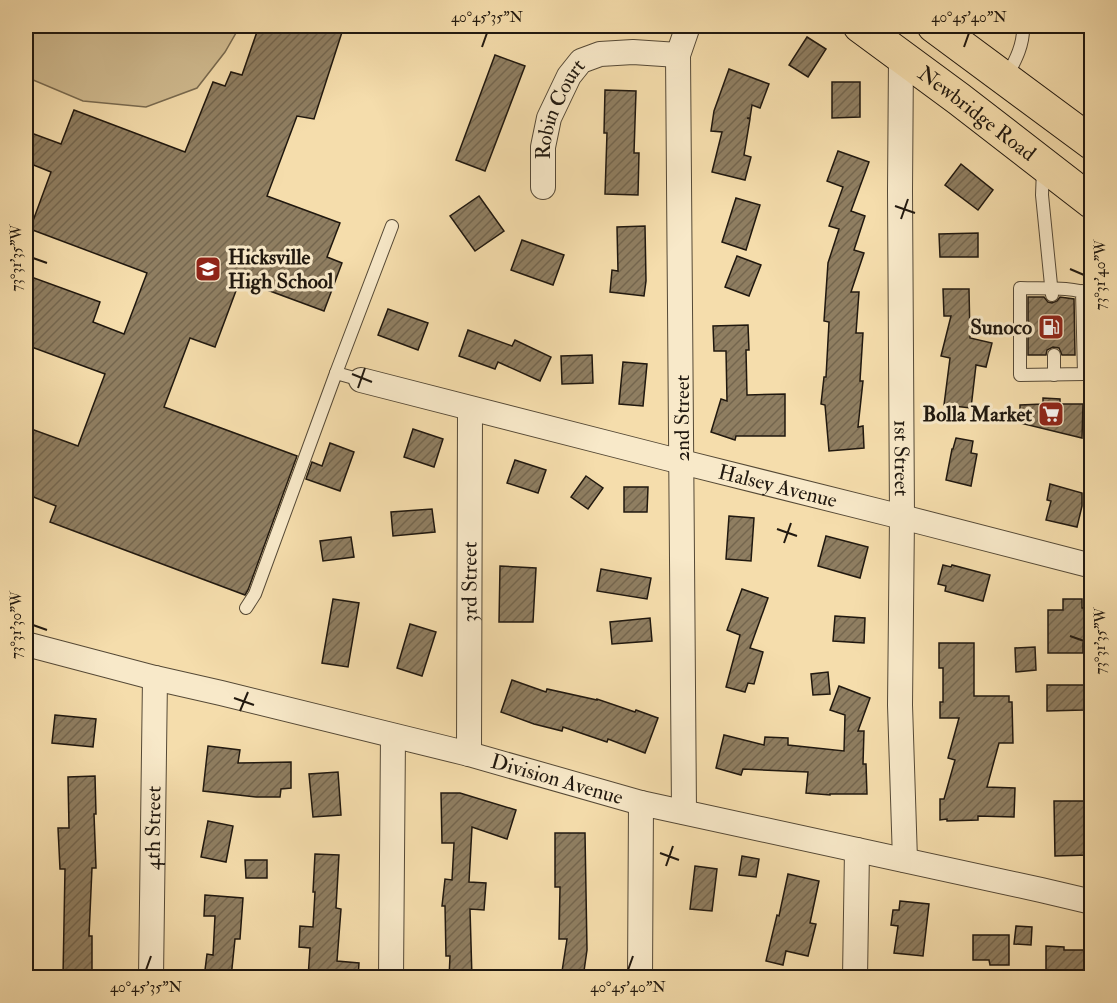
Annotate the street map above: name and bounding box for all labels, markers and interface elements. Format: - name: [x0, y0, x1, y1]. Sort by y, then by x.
- text: 40°45'35"N: [451, 8, 524, 27]
- text: 40°45'40"N: [931, 8, 1007, 27]
- street label: Robin Court: [530, 53, 591, 160]
- street label: Newbridge Road: [913, 60, 1042, 167]
- text: 73°31'35"W: [7, 224, 26, 292]
- text: 73°31'40"W: [1091, 239, 1110, 310]
- place label: Hicksville High School: [228, 244, 334, 295]
- school or university icon: Hicksville High School: [193, 254, 223, 284]
- fuel station icon: Sunoco: [1036, 312, 1066, 342]
- place label: Sunoco: [970, 314, 1032, 341]
- street label: 2nd Street: [669, 374, 696, 461]
- supermarket icon: Bolla Market: [1036, 399, 1066, 429]
- place label: Bolla Market: [923, 401, 1032, 428]
- street label: 1st Street: [888, 420, 915, 497]
- street label: Halsey Avenue: [715, 458, 840, 514]
- street label: 3rd Street: [456, 541, 483, 623]
- text: 73°31'30"W: [7, 590, 26, 659]
- text: 73°31'35"W: [1091, 607, 1110, 675]
- street label: Division Avenue: [488, 747, 626, 811]
- street label: 4th Street: [139, 786, 167, 870]
- text: 40°45'35"N: [110, 978, 183, 997]
- text: 40°45'40"N: [590, 978, 666, 997]

